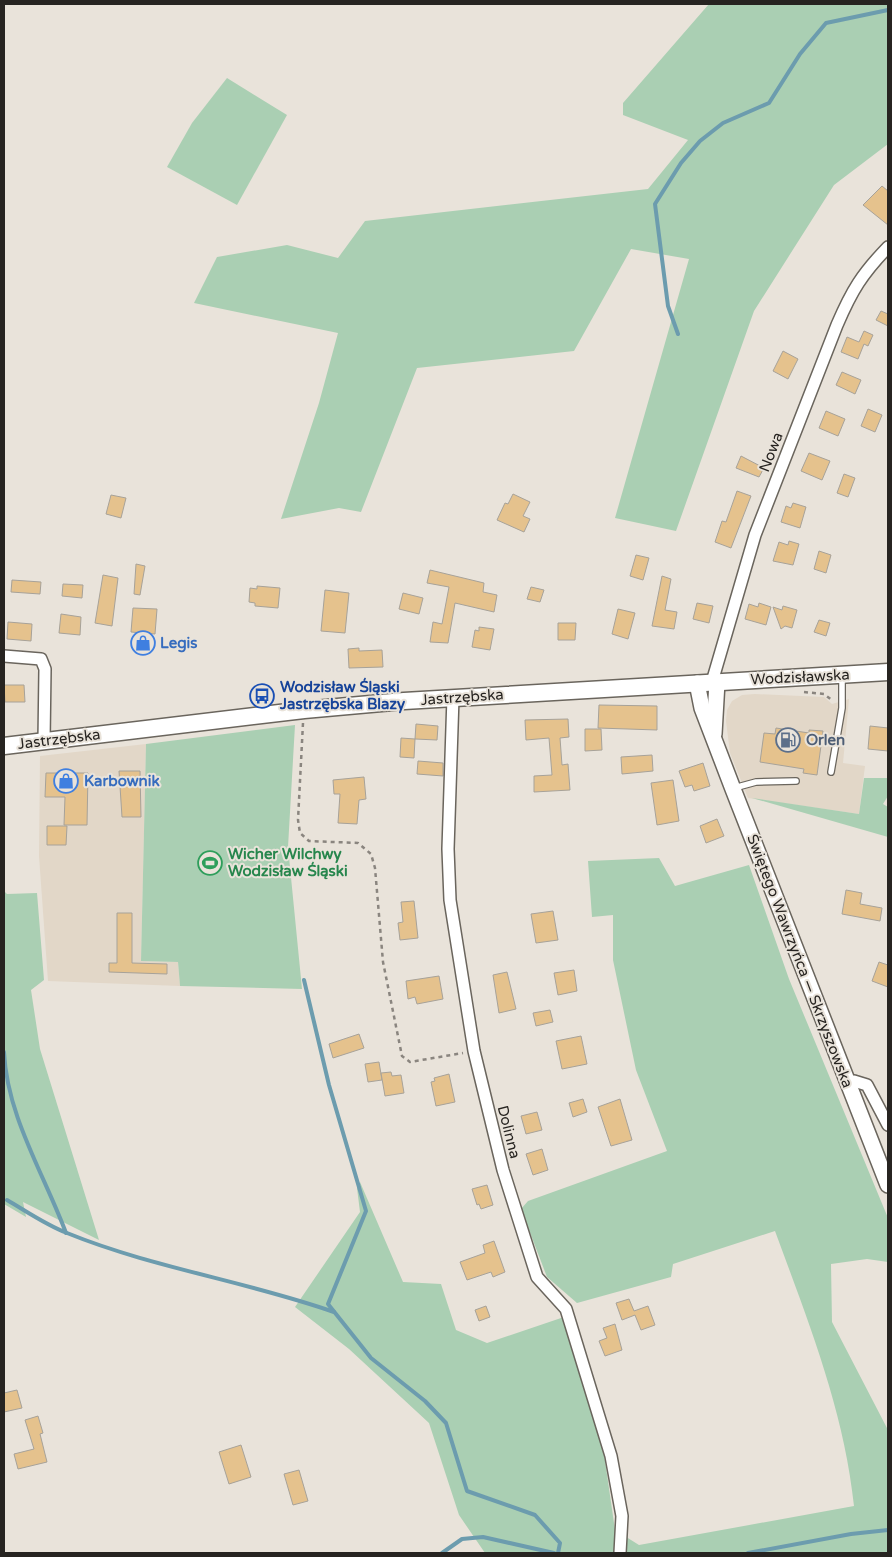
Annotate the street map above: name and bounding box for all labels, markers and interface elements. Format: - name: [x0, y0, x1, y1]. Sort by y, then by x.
- street label: Nowa: [755, 430, 787, 474]
- shop icon: Legis: [130, 630, 156, 656]
- place label: Legis: [160, 634, 198, 653]
- street label: Wodzisławska: [750, 665, 850, 689]
- place label: Wodzisław Śląski Jastrzębska Blazy: [279, 677, 405, 714]
- bus stop icon: Wodzisław Śląski Jastrzębska Blazy: [249, 683, 275, 709]
- street label: Jastrzębska: [420, 685, 504, 709]
- street label: Jastrzębska: [17, 725, 101, 753]
- fuel station icon: Orlen: [775, 727, 801, 753]
- place label: Orlen: [806, 731, 845, 749]
- shop icon: Karbownik: [53, 768, 79, 794]
- place label: Karbownik: [84, 772, 160, 790]
- street label: Świętego Wawrzyńca — Skrzyszowska: [743, 832, 857, 1090]
- place label: Wicher Wilchwy Wodzisław Śląski: [228, 845, 348, 880]
- sports icon: Wicher Wilchwy Wodzisław Śląski: [197, 850, 223, 876]
- street label: Dolinna: [494, 1103, 524, 1161]

